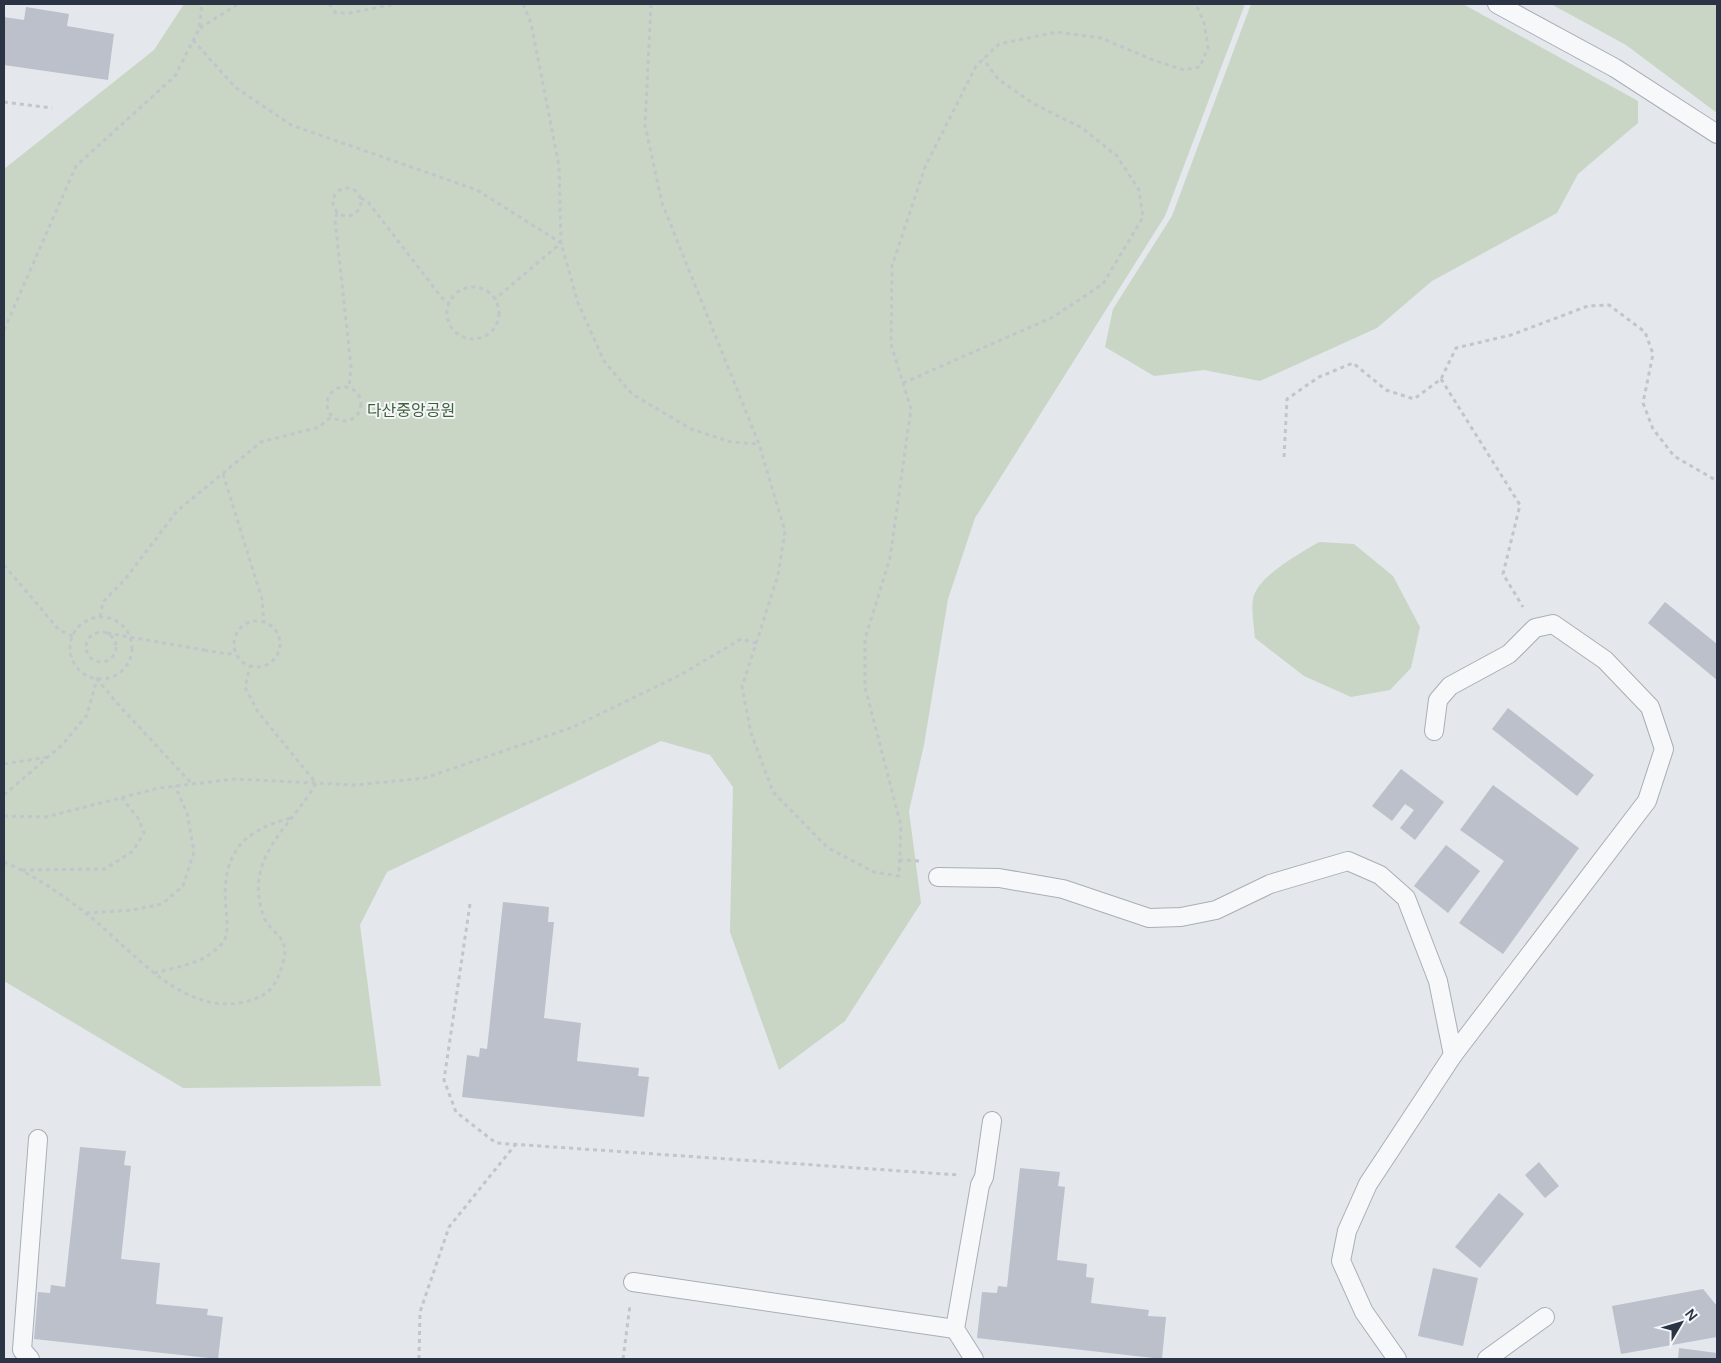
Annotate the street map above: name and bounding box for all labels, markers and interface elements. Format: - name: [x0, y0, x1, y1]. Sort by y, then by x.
- park label: 다산중앙공원: [367, 399, 455, 421]
- north arrow: [1656, 1298, 1706, 1348]
- text: N: [1681, 1305, 1702, 1325]

